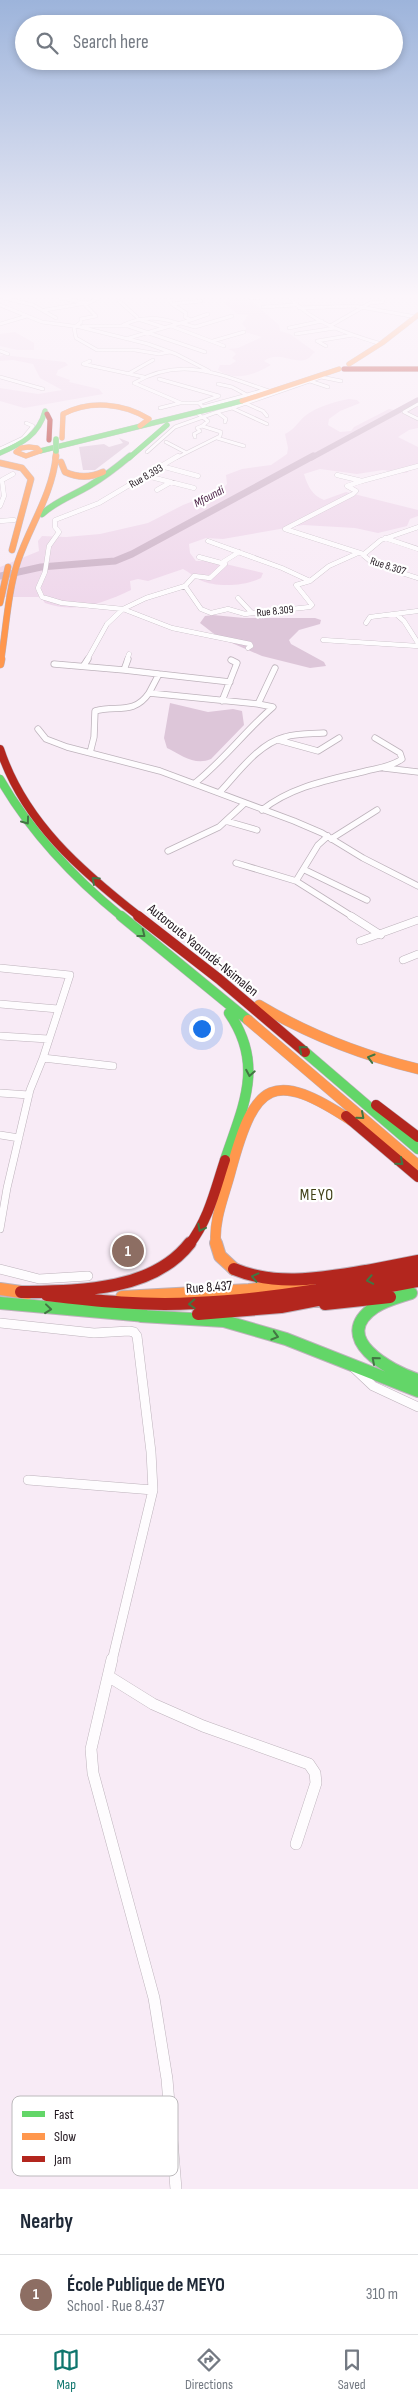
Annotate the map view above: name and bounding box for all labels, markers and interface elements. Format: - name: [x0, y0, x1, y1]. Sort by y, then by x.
- search box: [15, 15, 403, 70]
- icon: search: [33, 29, 61, 57]
- text: Search here: [73, 31, 149, 54]
- street label: Rue 8.393: [127, 461, 166, 491]
- water label: Mfoundi: [191, 482, 227, 511]
- street label: Rue 8.307: [369, 554, 408, 578]
- street label: Rue 8.309: [256, 603, 294, 619]
- one-way arrow: [20, 815, 28, 824]
- one-way arrow: [92, 877, 101, 886]
- street label: Autoroute Yaoundé-Nsimalen: [143, 899, 262, 1000]
- one-way arrow: [136, 928, 145, 936]
- your location: [189, 1016, 215, 1042]
- one-way arrow: [299, 1047, 308, 1055]
- one-way arrow: [367, 1053, 375, 1063]
- one-way arrow: [245, 1069, 256, 1077]
- one-way arrow: [355, 1110, 364, 1119]
- one-way arrow: [395, 1157, 404, 1166]
- district label: MEYO: [300, 1186, 334, 1205]
- one-way arrow: [197, 1222, 207, 1231]
- pin: 1: [112, 1232, 144, 1270]
- one-way arrow: [250, 1272, 259, 1283]
- one-way arrow: [366, 1275, 375, 1285]
- street label: Rue 8.437: [185, 1277, 233, 1297]
- one-way arrow: [188, 1298, 196, 1309]
- one-way arrow: [45, 1303, 53, 1314]
- one-way arrow: [271, 1331, 279, 1341]
- one-way arrow: [371, 1356, 380, 1365]
- legend: [12, 2096, 178, 2176]
- text: Fast: [54, 2106, 74, 2123]
- text: Slow: [54, 2128, 76, 2145]
- text: Jam: [53, 2151, 71, 2168]
- text: Nearby: [20, 2209, 73, 2234]
- text: École Publique de MEYO: [67, 2274, 225, 2297]
- text: 1: [33, 2285, 39, 2304]
- text: 310 m: [366, 2285, 398, 2304]
- text: School · Rue 8.437: [67, 2297, 164, 2316]
- tab: Map: [52, 2346, 80, 2393]
- tab: Directions: [185, 2346, 233, 2393]
- tab: Saved: [338, 2346, 366, 2393]

